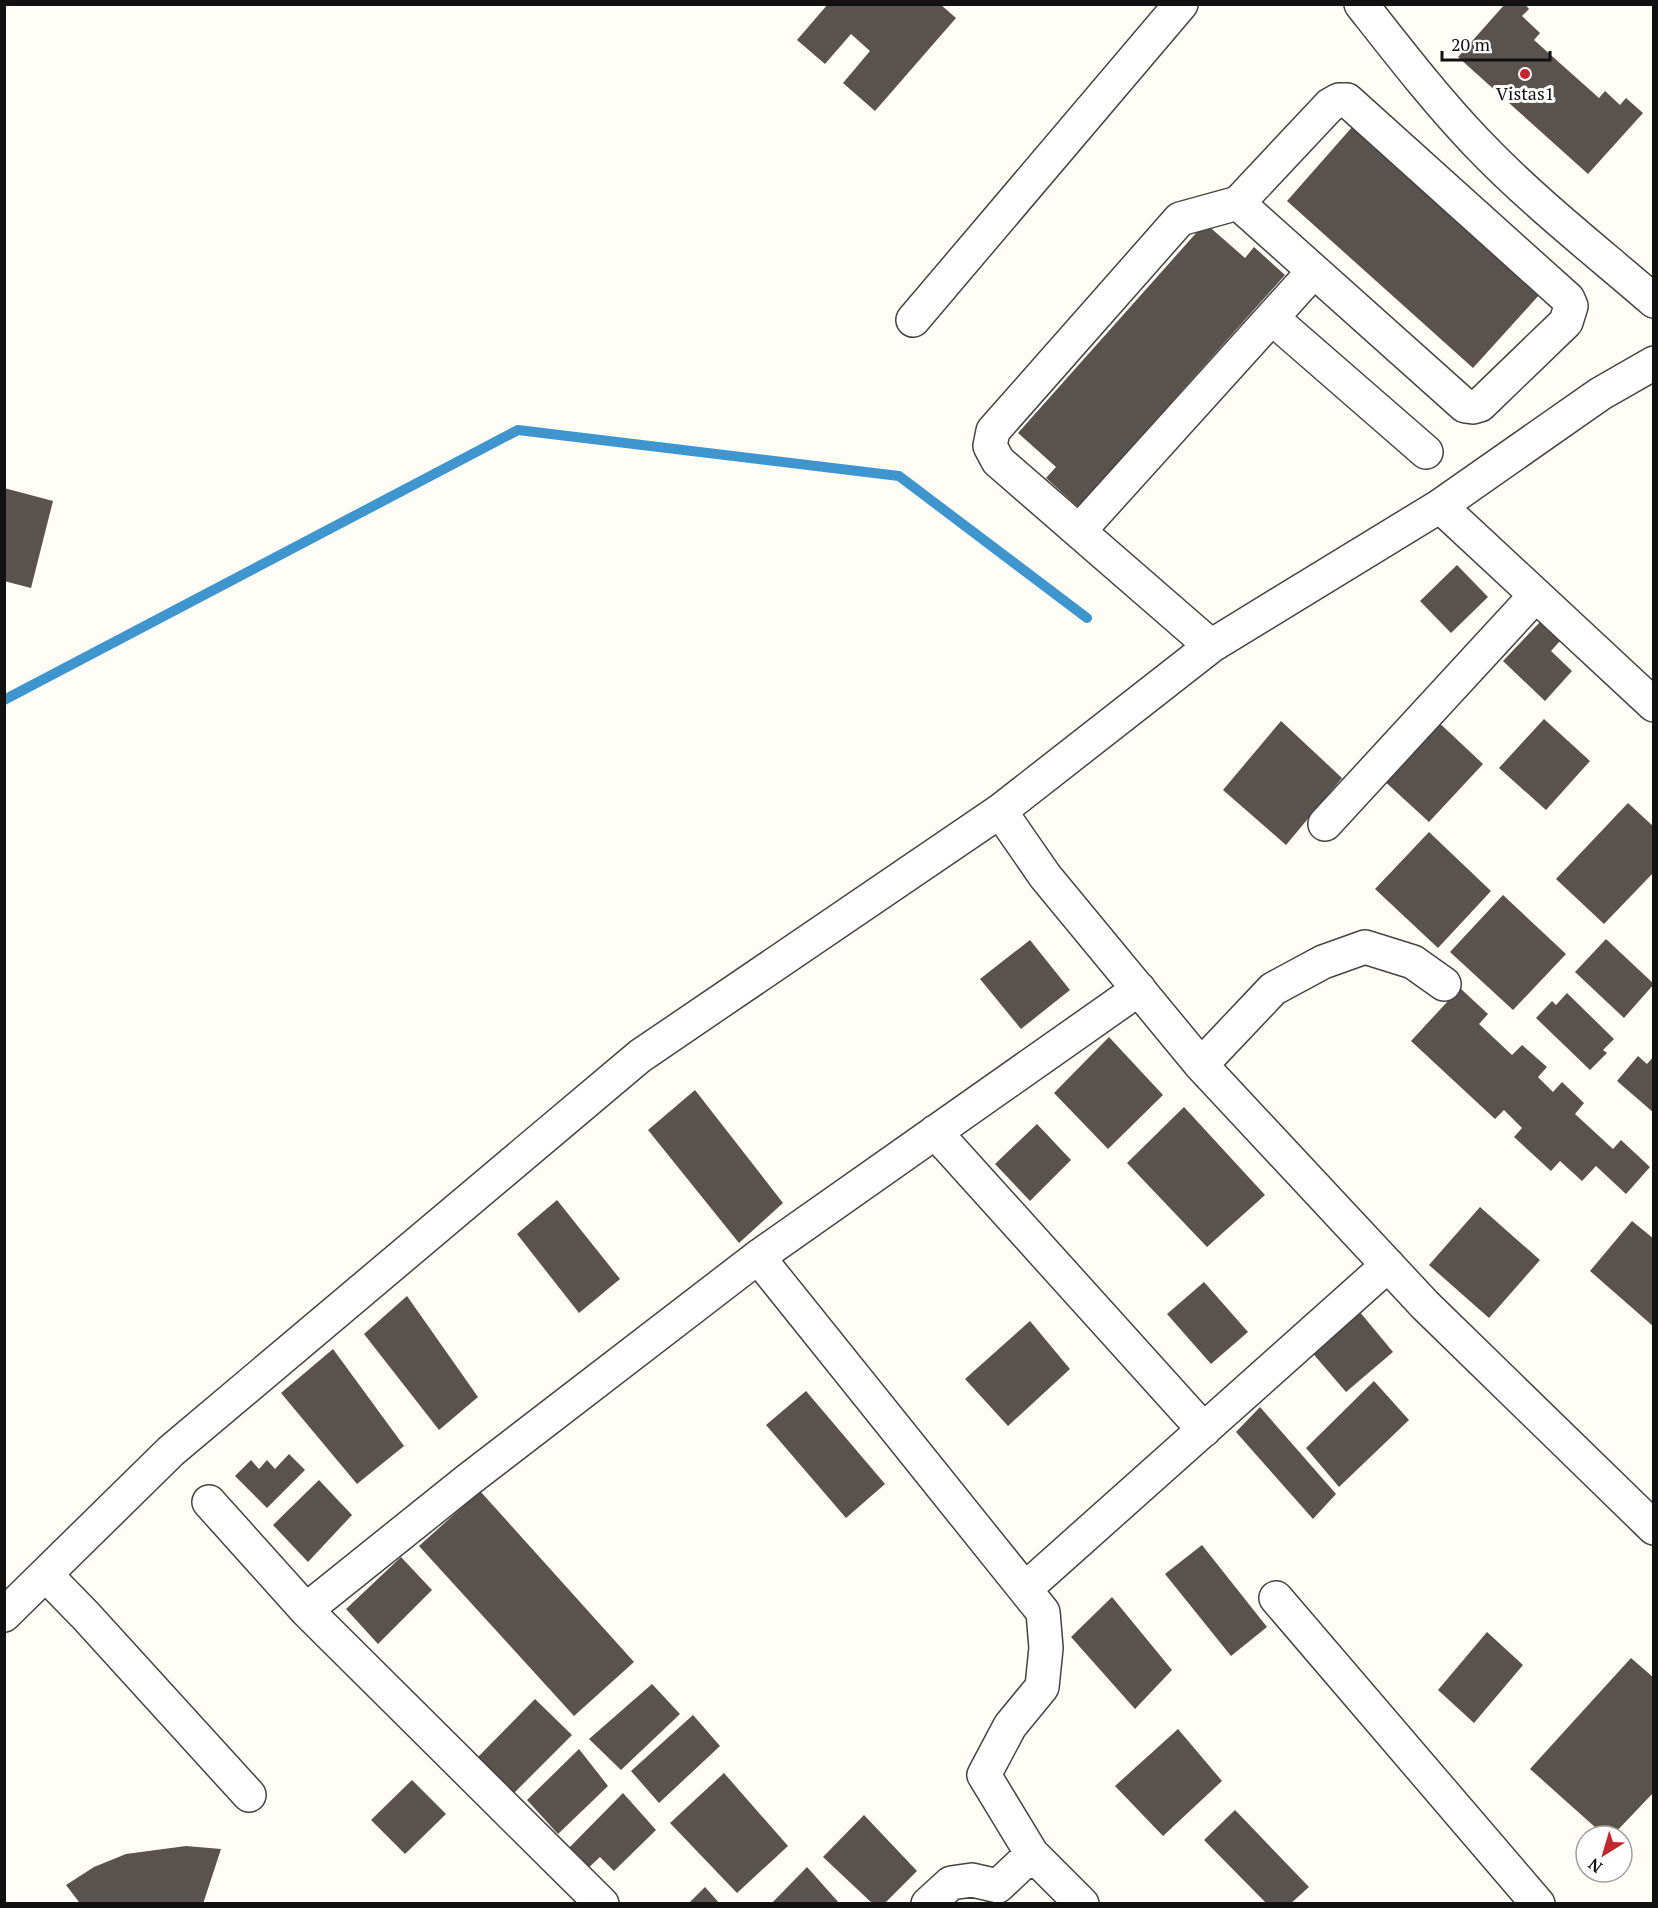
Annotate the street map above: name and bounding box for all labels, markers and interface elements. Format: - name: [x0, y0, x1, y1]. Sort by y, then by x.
- scale bar: [1442, 24, 1550, 62]
- text: 20 m: [1451, 32, 1491, 56]
- marker: Vistas1: [1518, 67, 1532, 81]
- place label: Vistas1: [1496, 81, 1554, 105]
- north arrow: [1574, 1824, 1634, 1884]
- text: N: [1584, 1854, 1606, 1878]

